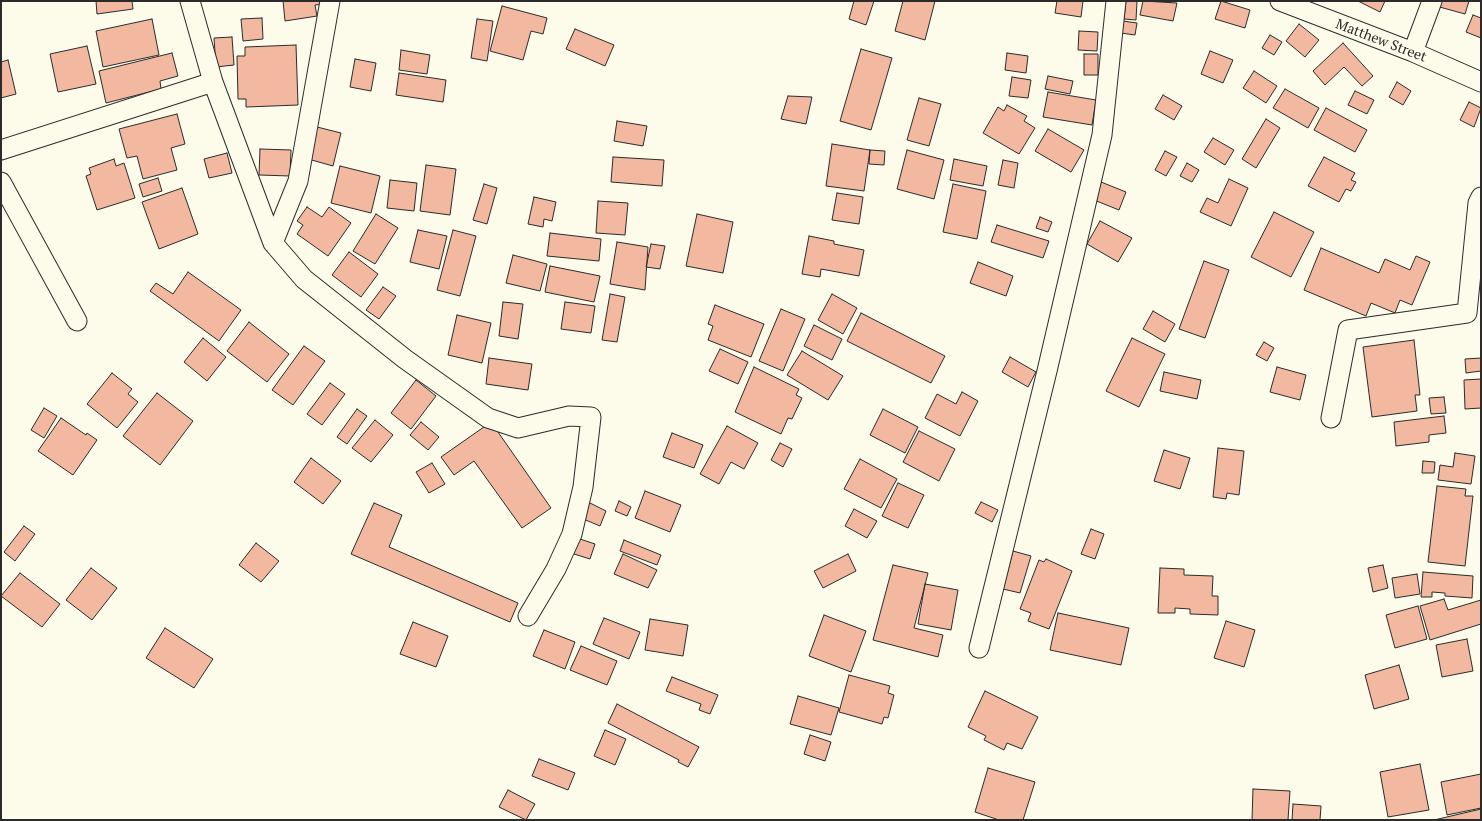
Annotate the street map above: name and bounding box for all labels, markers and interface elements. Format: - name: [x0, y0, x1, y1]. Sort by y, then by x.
- street label: Matthew Street: [1333, 16, 1429, 66]

